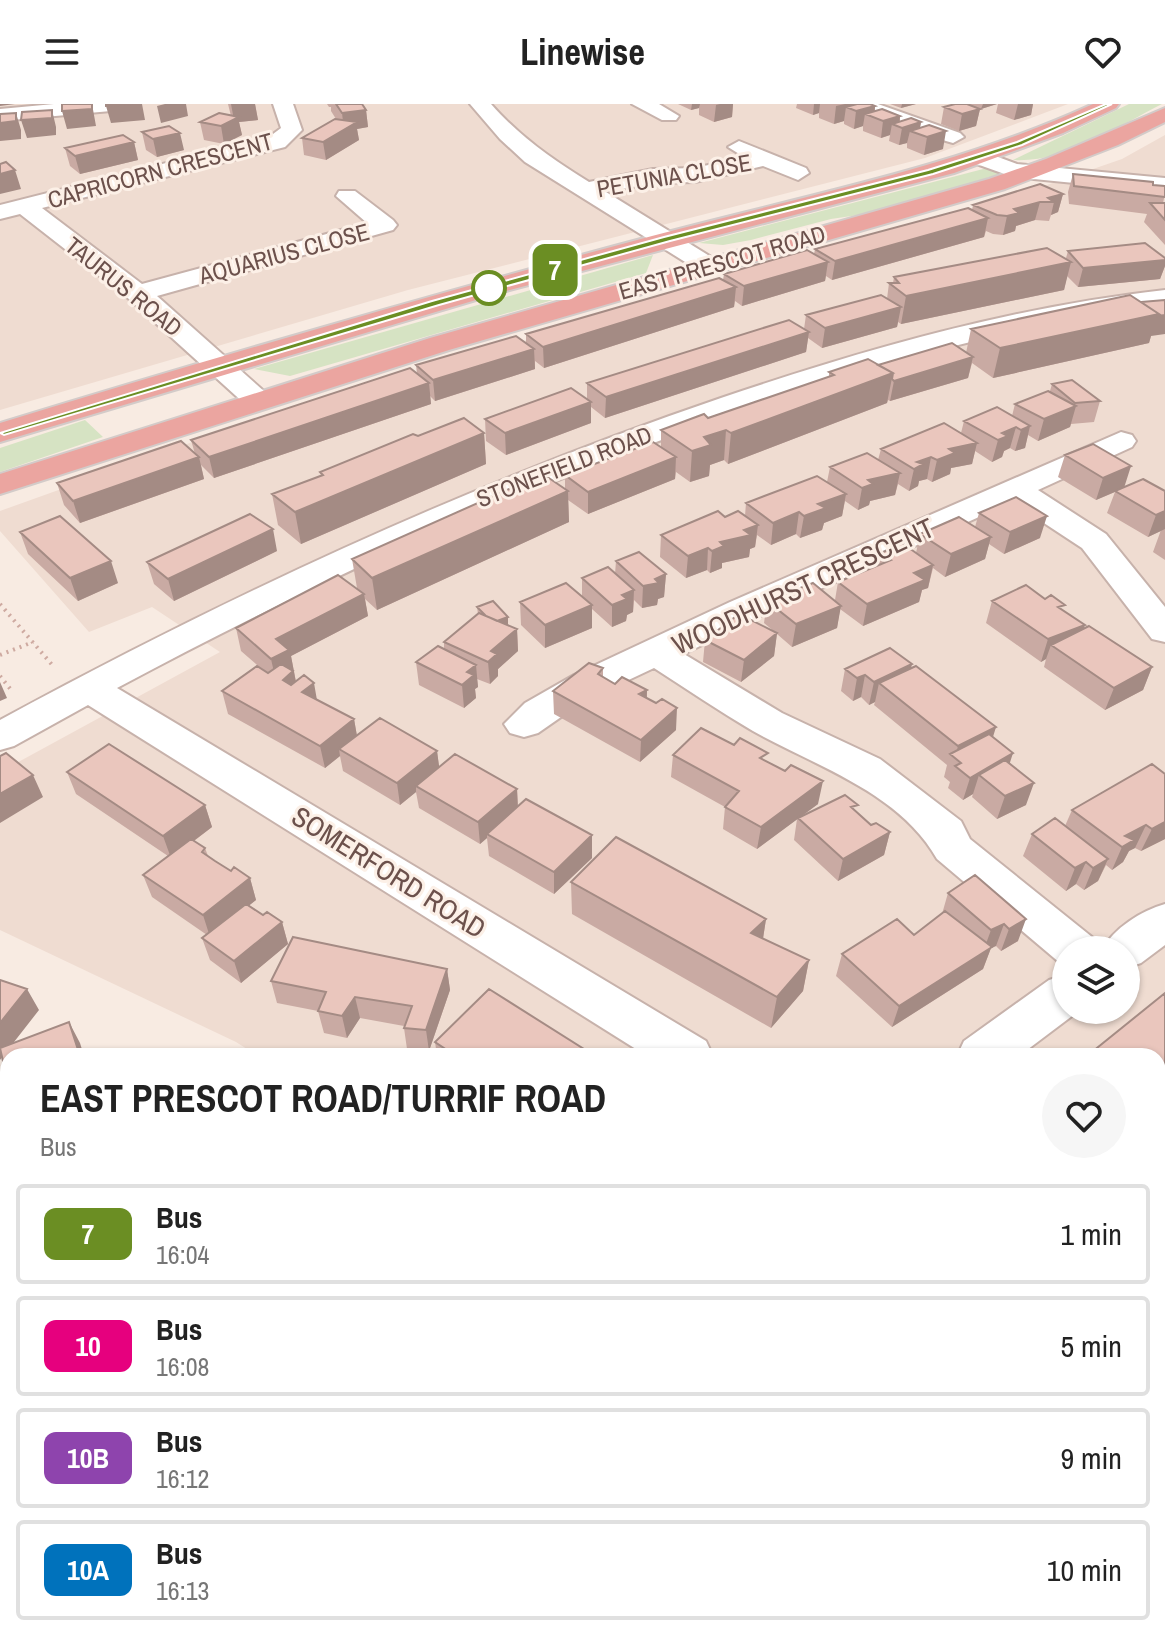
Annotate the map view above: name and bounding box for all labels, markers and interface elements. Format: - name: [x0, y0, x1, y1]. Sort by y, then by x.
- text: Linewise: [520, 28, 645, 76]
- icon: menu: [40, 30, 84, 74]
- icon: heart: [1081, 30, 1125, 74]
- street label: CAPRICORN CRESCENT: [44, 125, 276, 215]
- street label: PETUNIA CLOSE: [594, 146, 754, 204]
- street label: AQUARIUS CLOSE: [194, 215, 373, 291]
- street label: EAST PRESCOT ROAD: [615, 217, 829, 307]
- street label: TAURUS ROAD: [59, 229, 189, 343]
- line badge: 7: [529, 244, 581, 296]
- text: 7: [549, 251, 561, 289]
- unlabelled marker: [472, 271, 506, 305]
- street label: STONEFIELD ROAD: [472, 418, 656, 514]
- street label: WOODHURST CRESCENT: [666, 508, 940, 664]
- street label: SOMERFORD ROAD: [285, 797, 493, 947]
- map controls: [1052, 936, 1140, 1024]
- button: layers: [1052, 936, 1140, 1024]
- text: EAST PRESCOT ROAD/TURRIF ROAD: [40, 1073, 606, 1124]
- button: heart: [1042, 1074, 1126, 1158]
- text: Bus: [40, 1129, 77, 1164]
- text: Bus: [156, 1197, 202, 1237]
- text: 1 min: [1060, 1214, 1122, 1254]
- text: 7: [82, 1215, 94, 1253]
- text: 16:04: [156, 1237, 209, 1272]
- text: Bus: [156, 1309, 202, 1349]
- text: 5 min: [1060, 1326, 1122, 1366]
- text: 10: [75, 1327, 101, 1365]
- text: 16:08: [156, 1349, 209, 1384]
- text: Bus: [156, 1421, 202, 1461]
- text: 9 min: [1060, 1438, 1122, 1478]
- text: 10B: [67, 1439, 109, 1477]
- text: 16:12: [156, 1461, 209, 1496]
- text: Bus: [156, 1533, 202, 1573]
- text: 10 min: [1047, 1550, 1122, 1590]
- text: 10A: [67, 1551, 109, 1589]
- text: 16:13: [156, 1573, 209, 1608]

